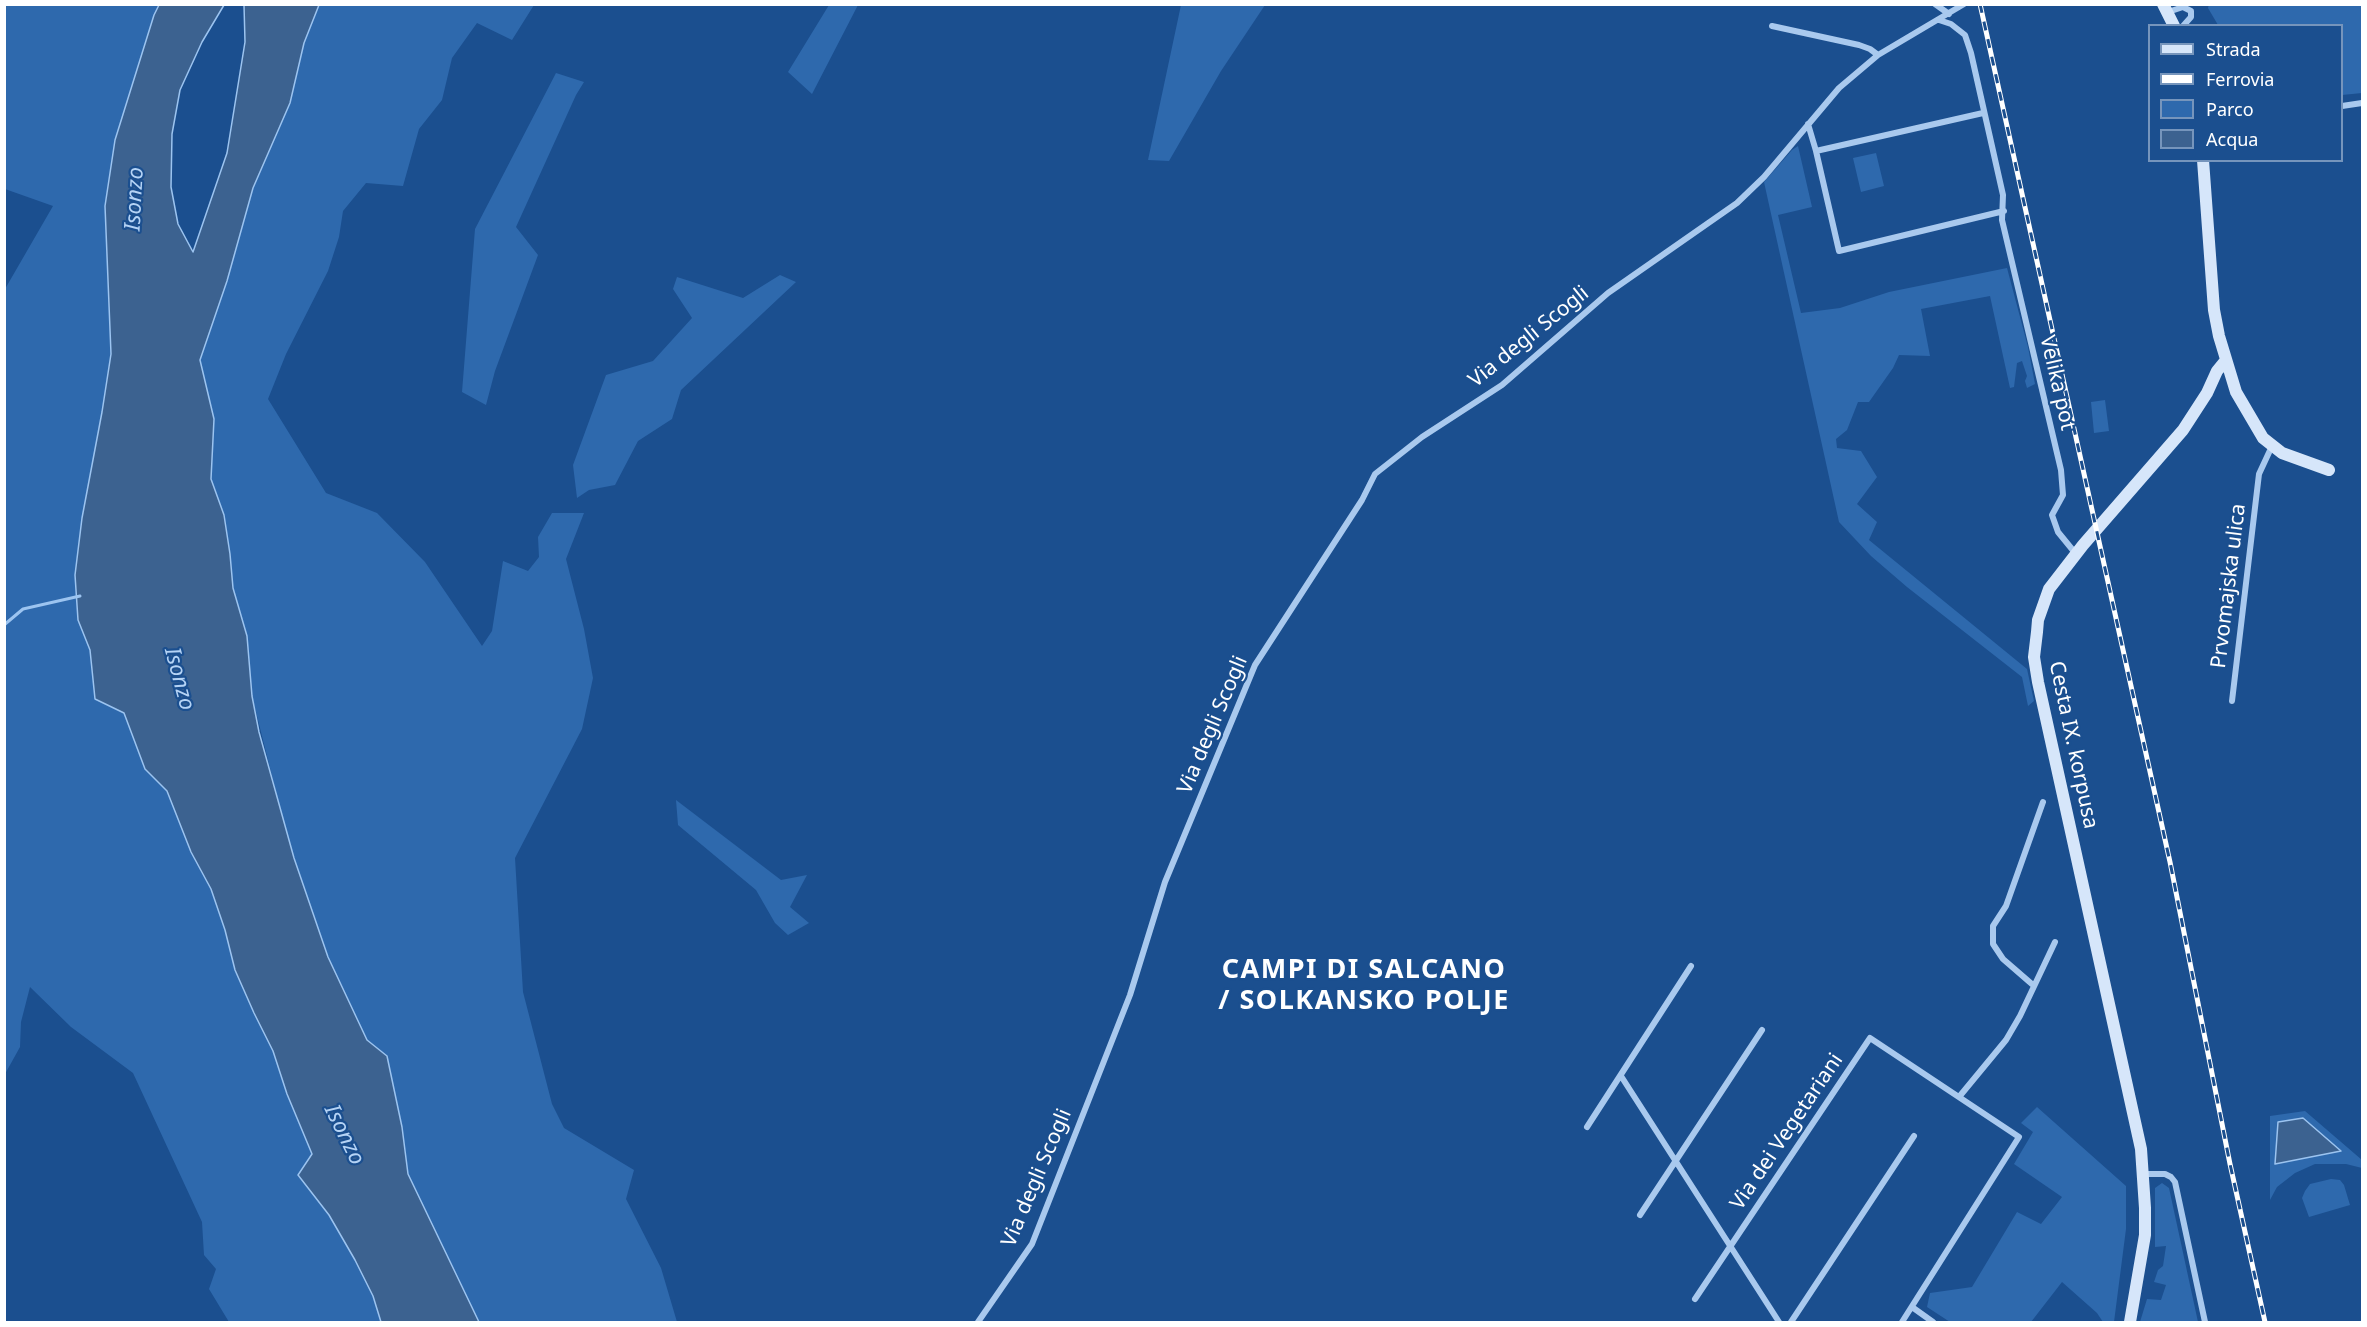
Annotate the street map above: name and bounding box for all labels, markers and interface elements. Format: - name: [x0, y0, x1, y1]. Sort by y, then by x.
- legend: [2148, 24, 2343, 162]
- text: Strada: [2206, 37, 2261, 61]
- text: Ferrovia: [2206, 67, 2274, 91]
- text: Parco: [2206, 97, 2254, 121]
- text: Acqua: [2206, 127, 2258, 151]
- water label: Isonzo: [120, 166, 150, 232]
- street label: Via degli Scogli: [1464, 281, 1594, 393]
- street label: Velika pot: [2034, 333, 2080, 433]
- street label: Prvomajska ulica: [2206, 502, 2252, 670]
- water label: Isonzo: [158, 645, 200, 713]
- street label: Via degli Scogli: [1173, 652, 1253, 798]
- street label: Cesta IX. korpusa: [2043, 659, 2103, 831]
- district label: CAMPI DI SALCANO / SOLKANSKO POLJE: [1218, 954, 1510, 1017]
- street label: Via dei Vegetariani: [1725, 1049, 1849, 1215]
- water label: Isonzo: [318, 1100, 370, 1170]
- street label: Via degli Scogli: [997, 1105, 1077, 1251]

